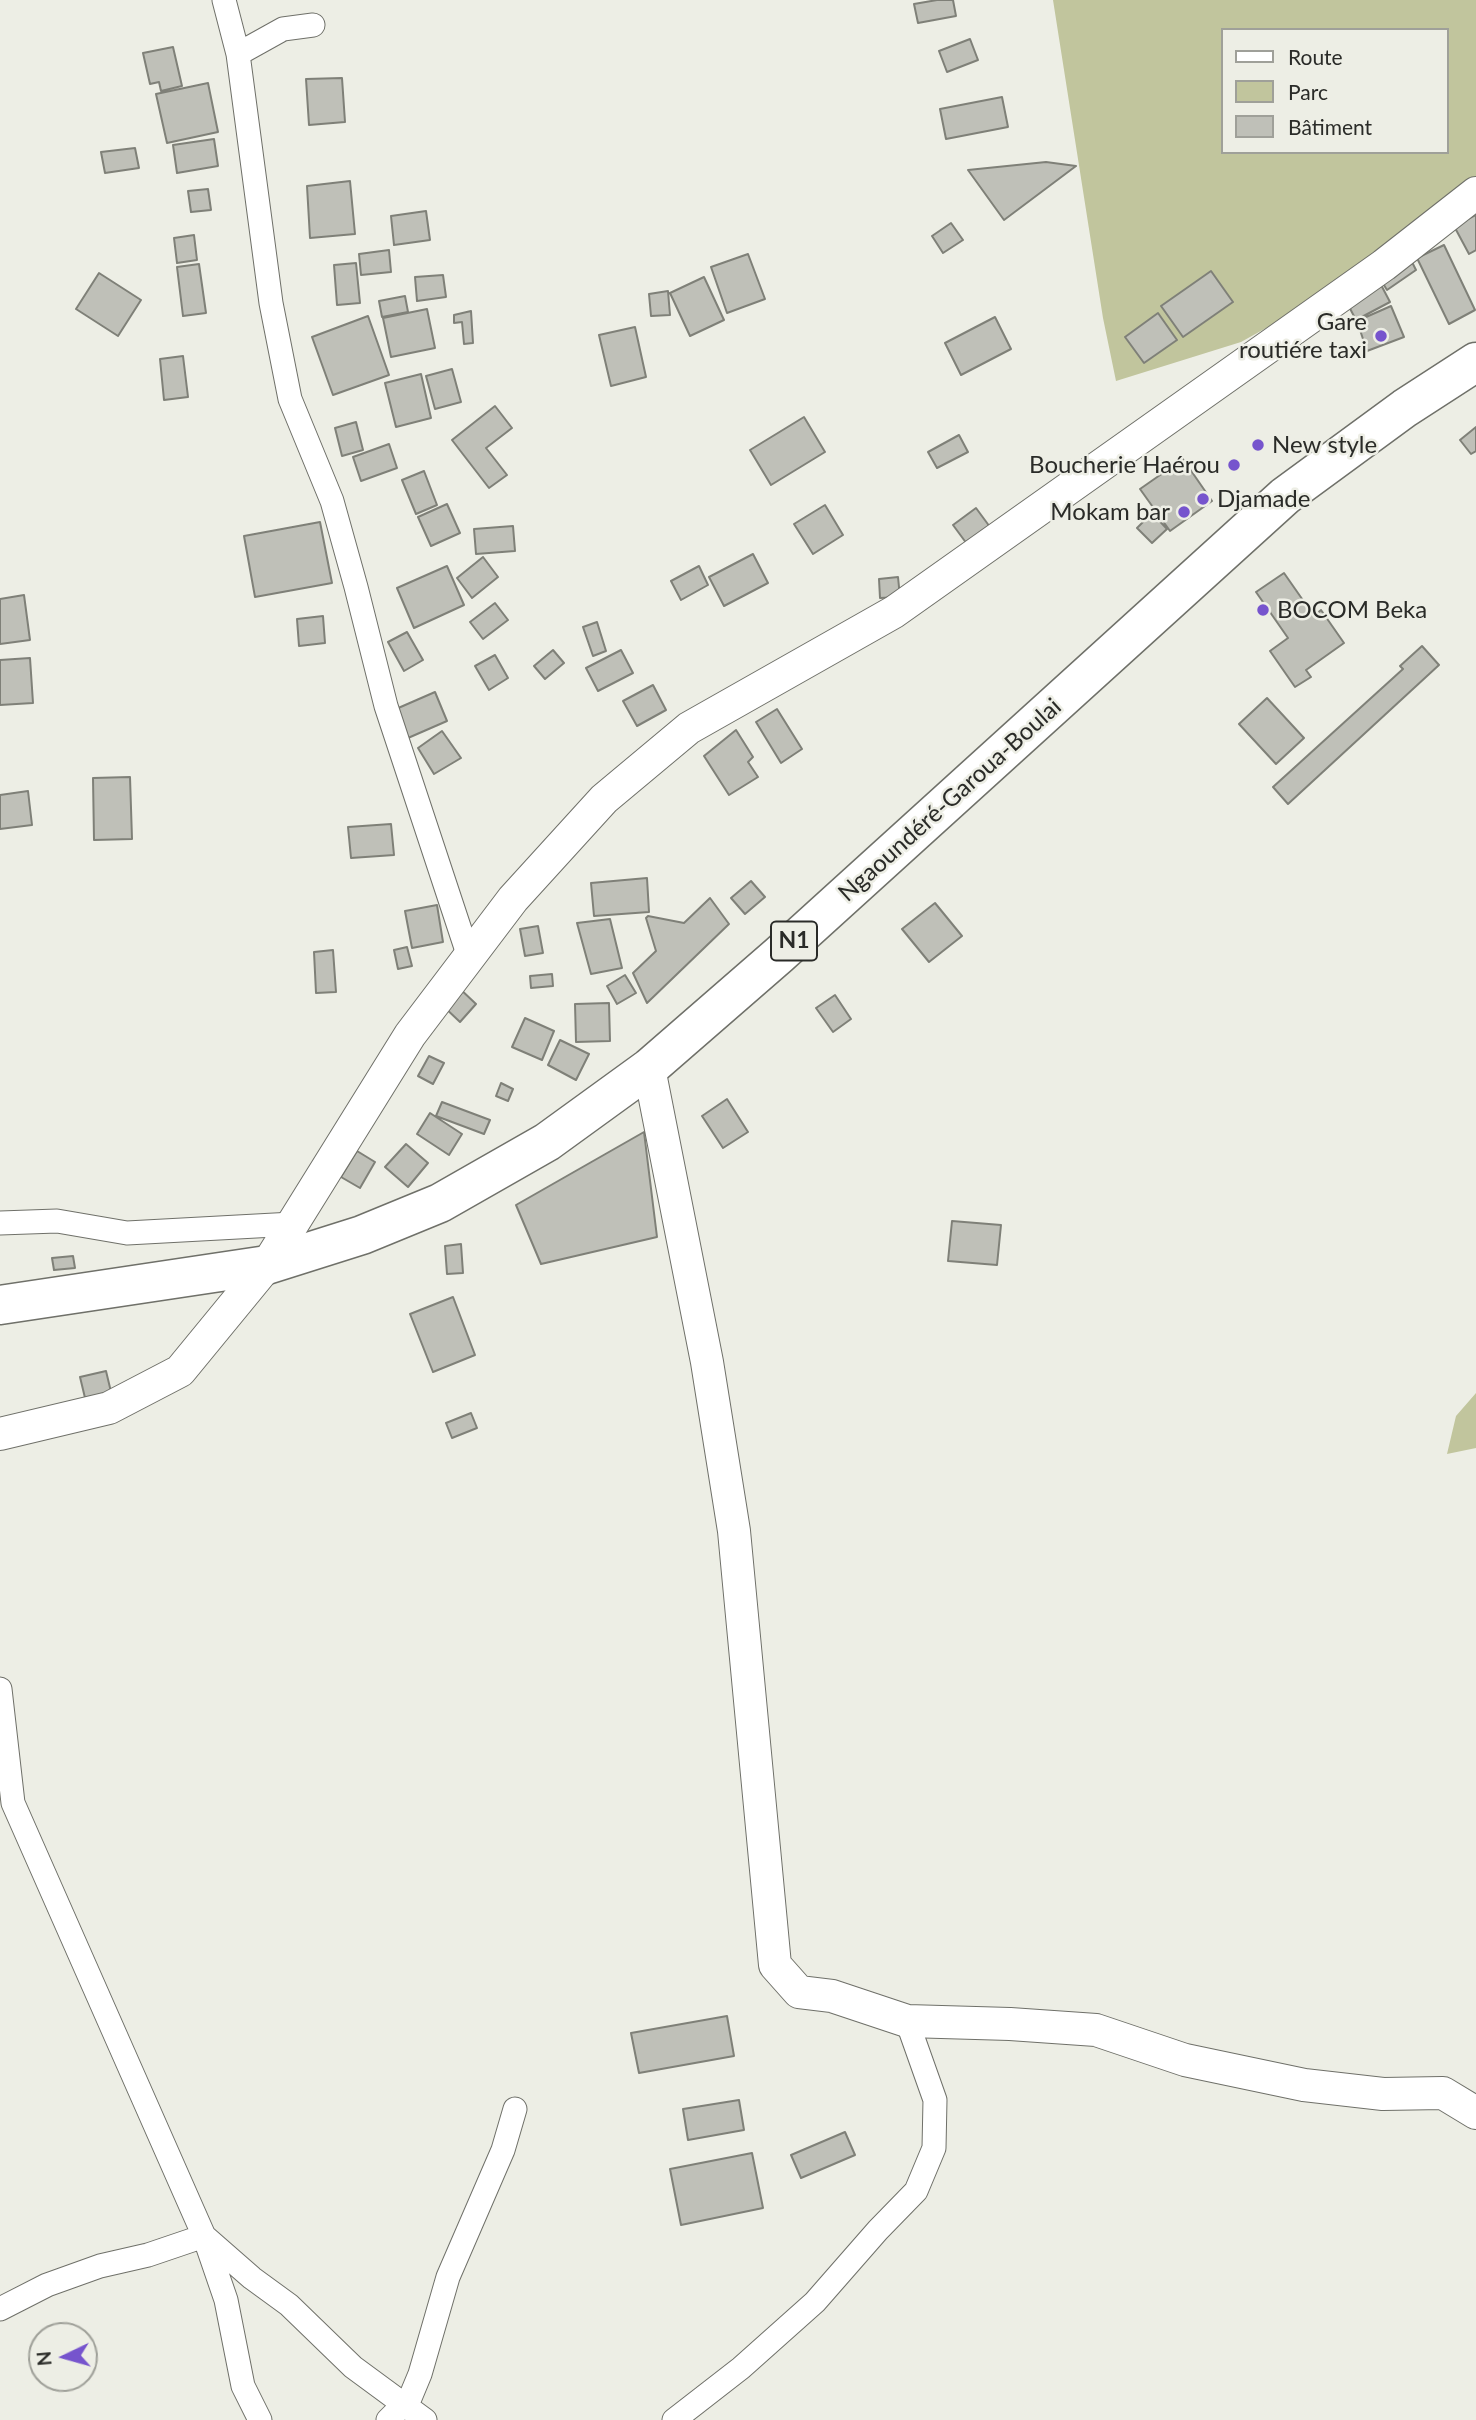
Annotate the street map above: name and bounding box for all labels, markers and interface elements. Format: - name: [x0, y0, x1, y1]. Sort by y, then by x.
- legend: [1220, 28, 1448, 154]
- text: Route: [1288, 44, 1343, 69]
- text: Parc: [1288, 79, 1328, 104]
- text: Bâtiment: [1288, 114, 1372, 139]
- place label: Gare routiére taxi: [1239, 308, 1367, 364]
- marker: Gare routiére taxi: [1373, 328, 1389, 344]
- place label: New style: [1272, 431, 1377, 459]
- marker: New style: [1250, 437, 1266, 453]
- place label: Boucherie Haérou: [1029, 451, 1220, 479]
- marker: Boucherie Haérou: [1226, 457, 1242, 473]
- place label: Djamade: [1217, 485, 1310, 513]
- marker: Djamade: [1195, 491, 1211, 507]
- place label: Mokam bar: [1050, 498, 1170, 526]
- marker: Mokam bar: [1176, 504, 1192, 520]
- place label: BOCOM Beka: [1277, 596, 1427, 624]
- marker: BOCOM Beka: [1255, 602, 1271, 618]
- street label: Ngaoundéré-Garoua-Boulai: [833, 692, 1067, 908]
- road number: N1: [771, 922, 817, 960]
- north arrow: [28, 2322, 98, 2392]
- text: N: [31, 2350, 56, 2367]

